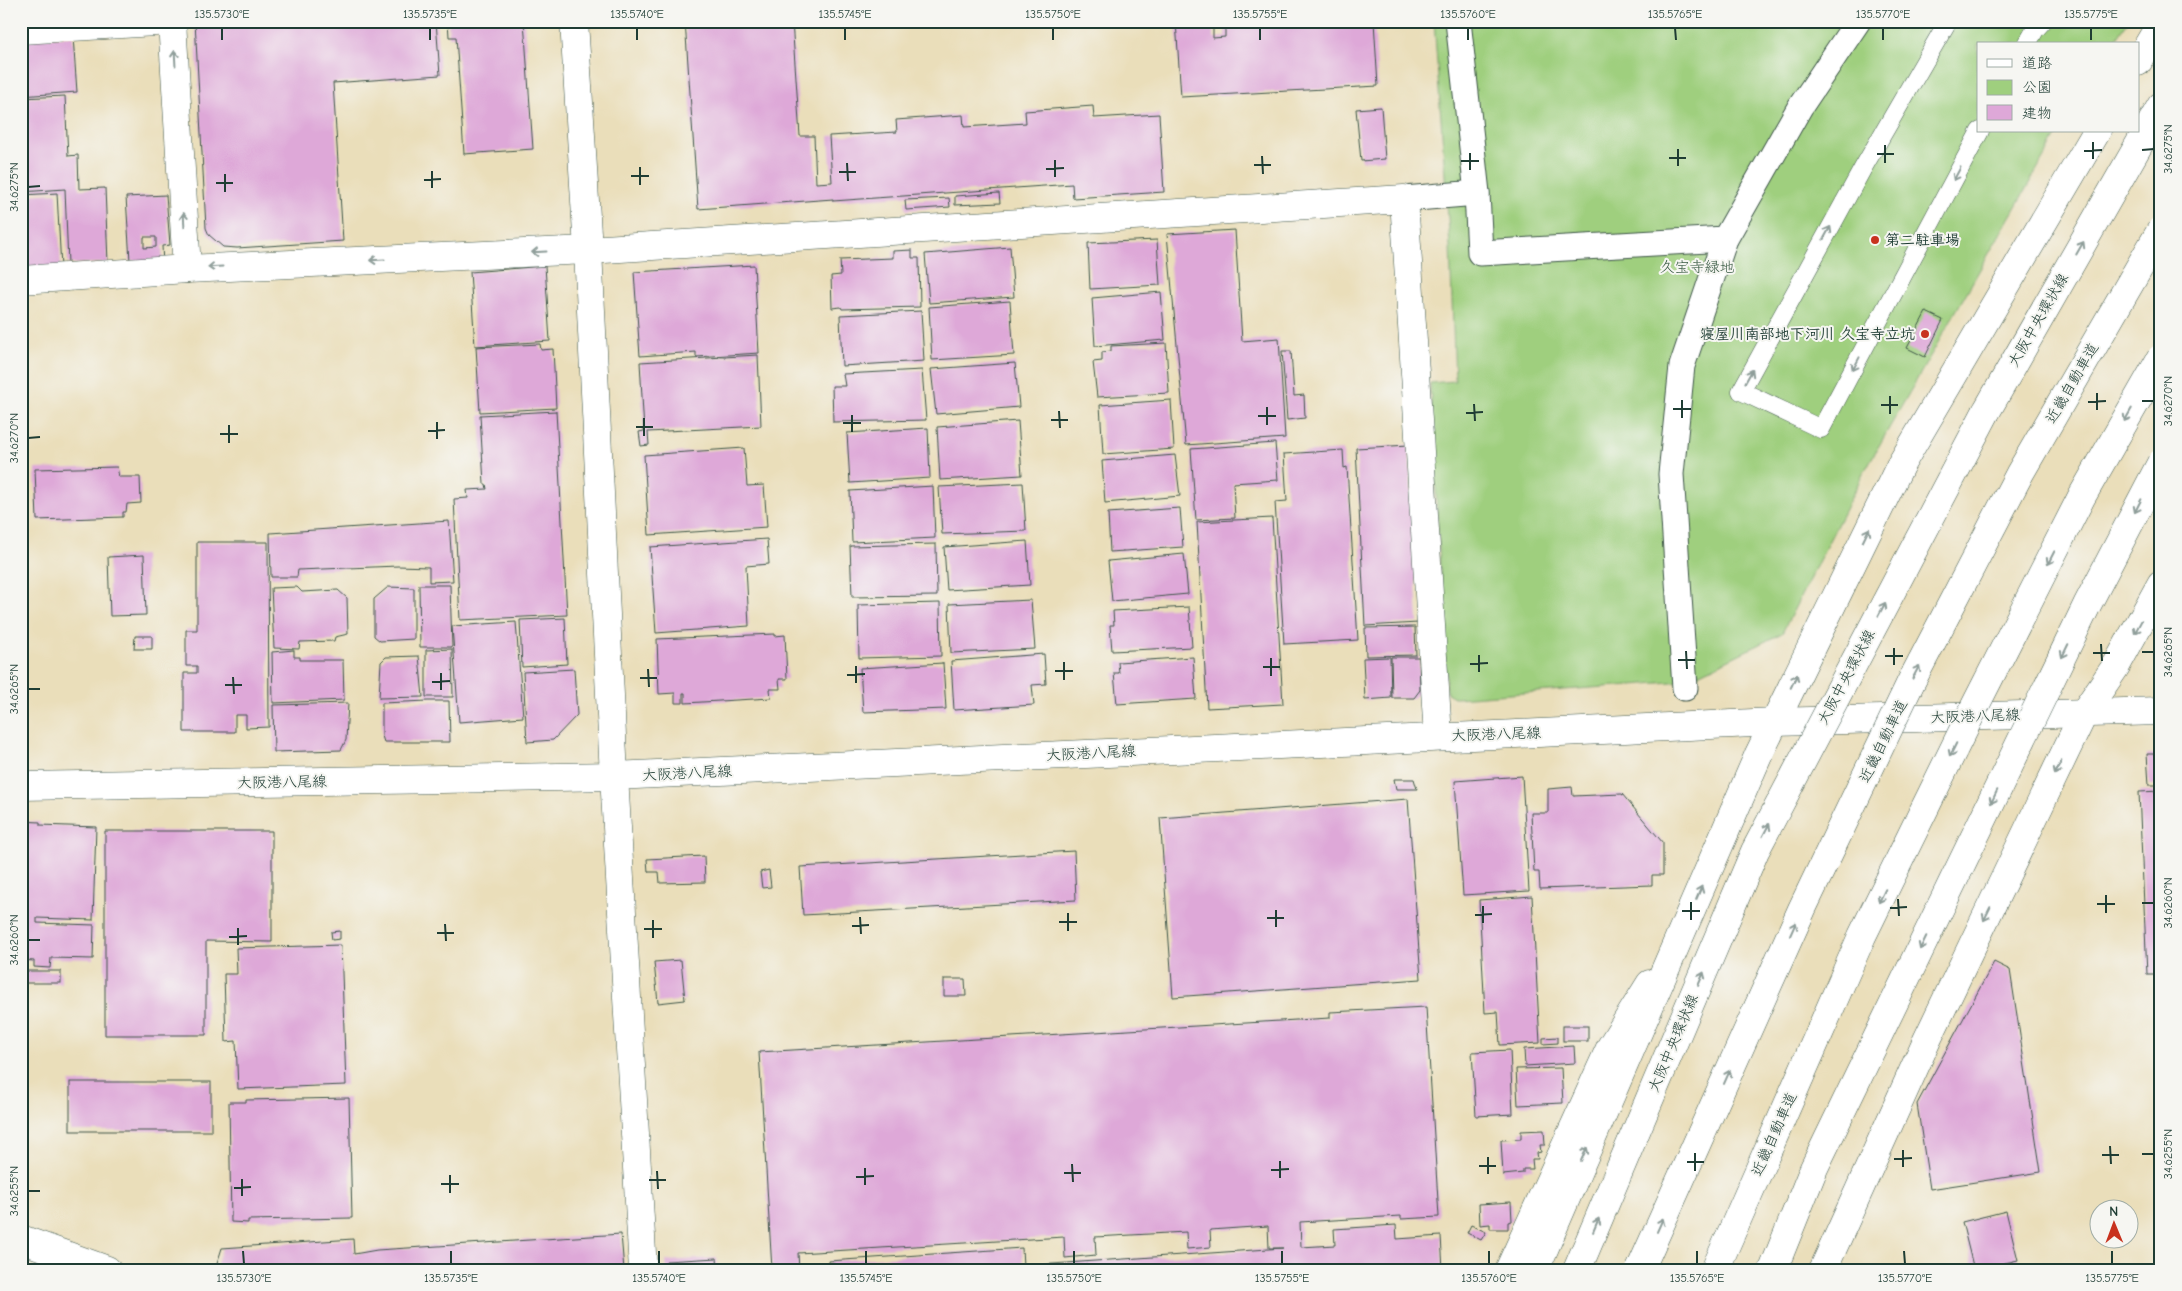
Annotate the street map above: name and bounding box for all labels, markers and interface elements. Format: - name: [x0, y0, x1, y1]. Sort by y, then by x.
- text: 135.5730°E: [195, 7, 249, 21]
- text: 135.5735°E: [403, 7, 457, 21]
- text: 135.5740°E: [610, 7, 664, 21]
- text: 135.5745°E: [819, 7, 871, 21]
- text: 135.5750°E: [1025, 7, 1081, 21]
- text: 135.5755°E: [1233, 7, 1287, 21]
- text: 135.5760°E: [1440, 7, 1496, 21]
- text: 135.5765°E: [1648, 7, 1702, 21]
- text: 135.5770°E: [1856, 7, 1910, 21]
- text: 135.5775°E: [2064, 7, 2118, 21]
- legend: [1977, 42, 2140, 132]
- one-way arrow: [170, 50, 179, 66]
- text: 道路: [2022, 54, 2052, 72]
- text: 公園: [2022, 78, 2052, 96]
- text: 建物: [2022, 104, 2052, 122]
- text: 34.6275°N: [2161, 124, 2175, 174]
- text: 34.6275°N: [7, 162, 21, 212]
- one-way arrow: [1952, 167, 1962, 182]
- one-way arrow: [179, 212, 188, 228]
- one-way arrow: [1823, 226, 1832, 241]
- place label: 第二駐車場: [1885, 231, 1960, 249]
- marker: 第二駐車場: [1869, 234, 1881, 246]
- one-way arrow: [2075, 241, 2085, 255]
- one-way arrow: [532, 248, 548, 257]
- one-way arrow: [369, 255, 385, 264]
- park label: 久宝寺緑地: [1659, 258, 1735, 276]
- one-way arrow: [207, 263, 223, 272]
- street label: 大阪中央環状線: [2004, 270, 2072, 370]
- place label: 寝屋川南部地下河川 久宝寺立坑: [1700, 325, 1915, 343]
- marker: 寝屋川南部地下河川 久宝寺立坑: [1919, 328, 1931, 340]
- street label: 近畿自動車道: [2042, 340, 2102, 426]
- one-way arrow: [1851, 356, 1861, 371]
- one-way arrow: [1744, 368, 1754, 383]
- text: 34.6270°N: [2161, 376, 2175, 426]
- one-way arrow: [2123, 408, 2133, 423]
- text: 34.6270°N: [7, 413, 21, 463]
- one-way arrow: [2133, 498, 2142, 513]
- one-way arrow: [1861, 528, 1871, 543]
- one-way arrow: [2046, 550, 2055, 565]
- one-way arrow: [1877, 601, 1887, 616]
- one-way arrow: [2132, 619, 2142, 634]
- street label: 大阪中央環状線: [1813, 626, 1879, 728]
- text: 34.6265°N: [2161, 627, 2175, 677]
- one-way arrow: [2059, 643, 2069, 658]
- text: 34.6265°N: [7, 664, 21, 714]
- one-way arrow: [1911, 664, 1921, 679]
- one-way arrow: [1790, 674, 1799, 689]
- street label: 近畿自動車道: [1855, 697, 1911, 785]
- street label: 大阪港八尾線: [1930, 705, 2020, 727]
- street label: 大阪港八尾線: [1451, 723, 1541, 745]
- street label: 大阪港八尾線: [1046, 742, 1136, 764]
- one-way arrow: [1948, 742, 1957, 757]
- one-way arrow: [2053, 760, 2062, 775]
- street label: 大阪港八尾線: [642, 762, 732, 784]
- street label: 大阪港八尾線: [237, 772, 327, 792]
- one-way arrow: [1989, 789, 1998, 804]
- one-way arrow: [1762, 823, 1771, 838]
- text: 34.6260°N: [2161, 877, 2175, 929]
- one-way arrow: [1694, 886, 1704, 901]
- one-way arrow: [1877, 888, 1886, 903]
- one-way arrow: [1982, 907, 1992, 922]
- text: 34.6260°N: [7, 914, 21, 966]
- one-way arrow: [1789, 922, 1799, 937]
- one-way arrow: [1918, 935, 1927, 950]
- one-way arrow: [1696, 972, 1706, 987]
- street label: 大阪中央環状線: [1644, 991, 1702, 1095]
- one-way arrow: [1722, 1070, 1732, 1085]
- street label: 近畿自動車道: [1747, 1089, 1801, 1179]
- text: 34.6255°N: [2161, 1129, 2175, 1179]
- one-way arrow: [1579, 1147, 1589, 1162]
- text: 34.6255°N: [7, 1166, 21, 1216]
- north arrow: [2090, 1198, 2140, 1248]
- text: N: [2109, 1203, 2118, 1220]
- one-way arrow: [1592, 1218, 1601, 1233]
- one-way arrow: [1656, 1218, 1665, 1233]
- text: 135.5730°E: [217, 1271, 271, 1285]
- text: 135.5735°E: [424, 1271, 478, 1285]
- text: 135.5740°E: [632, 1271, 686, 1285]
- text: 135.5745°E: [840, 1271, 892, 1285]
- text: 135.5750°E: [1046, 1271, 1102, 1285]
- text: 135.5755°E: [1255, 1271, 1309, 1285]
- text: 135.5760°E: [1461, 1271, 1517, 1285]
- text: 135.5765°E: [1670, 1271, 1724, 1285]
- text: 135.5770°E: [1878, 1271, 1932, 1285]
- text: 135.5775°E: [2085, 1271, 2139, 1285]

